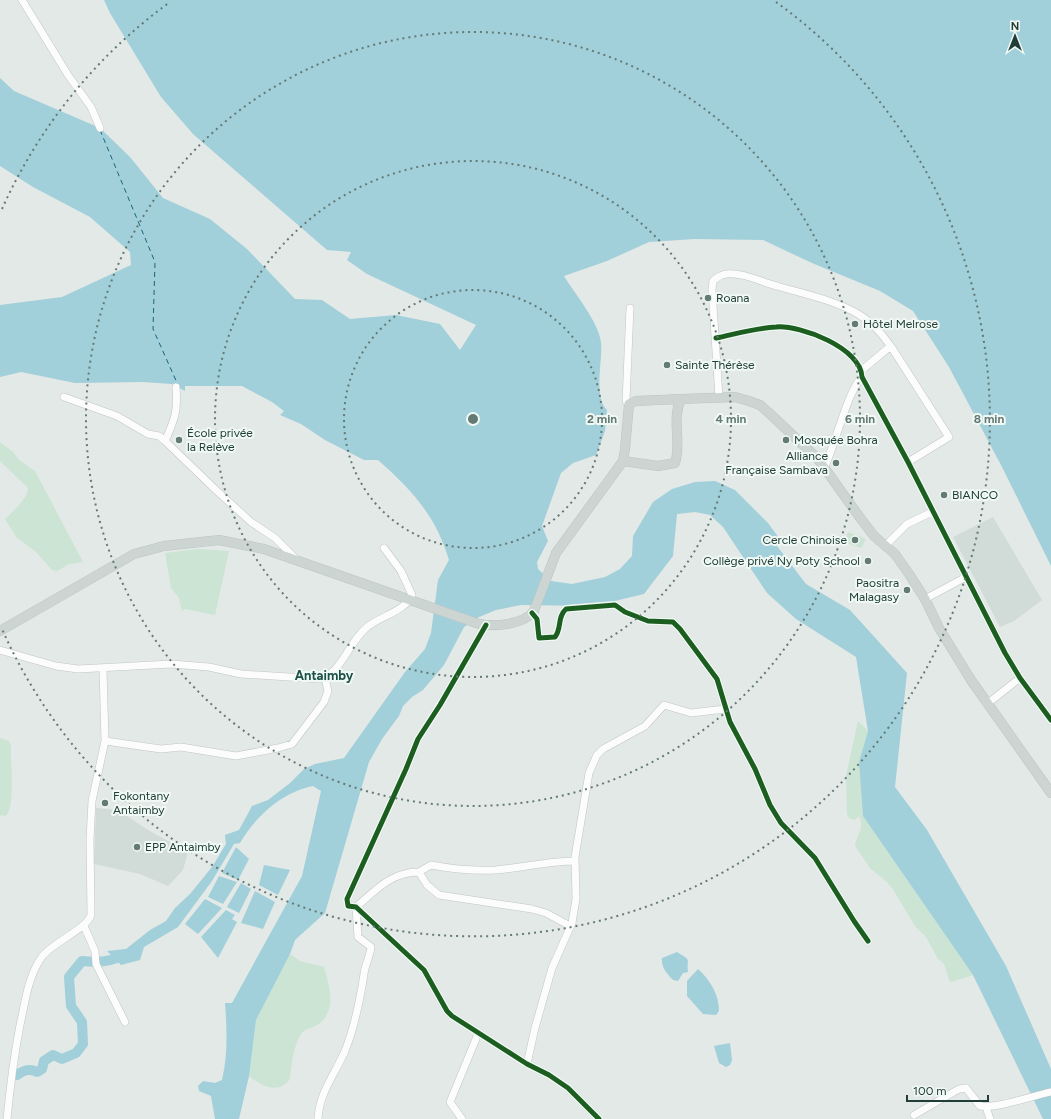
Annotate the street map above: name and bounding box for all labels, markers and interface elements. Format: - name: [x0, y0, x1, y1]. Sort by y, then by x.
- north arrow: [995, 16, 1035, 56]
- text: N: [1011, 20, 1019, 33]
- place label: Roana: [716, 291, 749, 305]
- marker: Roana: [703, 293, 713, 303]
- place label: Hôtel Melrose: [863, 317, 939, 331]
- marker: Hôtel Melrose: [850, 319, 860, 329]
- place label: Sainte Thérèse: [675, 358, 755, 372]
- marker: Sainte Thérèse: [662, 360, 672, 370]
- centre of rings: [466, 412, 480, 426]
- text: 2 min: [587, 412, 617, 426]
- text: 4 min: [716, 412, 747, 426]
- text: 6 min: [845, 412, 875, 426]
- text: 8 min: [974, 412, 1004, 426]
- place label: École privée la Relève: [187, 426, 253, 454]
- place label: Mosquée Bohra: [794, 433, 878, 447]
- marker: École privée la Relève: [174, 435, 184, 445]
- marker: Mosquée Bohra: [781, 435, 791, 445]
- place label: Alliance Française Sambava: [725, 449, 828, 477]
- marker: Alliance Française Sambava: [831, 458, 841, 468]
- place label: BIANCO: [952, 488, 998, 502]
- marker: BIANCO: [939, 490, 949, 500]
- place label: Cercle Chinoise: [762, 533, 847, 547]
- marker: Cercle Chinoise: [850, 535, 860, 545]
- place label: Collège privé Ny Poty School: [703, 554, 860, 568]
- marker: Collège privé Ny Poty School: [863, 556, 873, 566]
- place label: Paositra Malagasy: [849, 576, 900, 604]
- marker: Paositra Malagasy: [902, 585, 912, 595]
- district label: Antaimby: [295, 668, 354, 683]
- place label: Fokontany Antaimby: [113, 789, 170, 817]
- marker: Fokontany Antaimby: [100, 798, 110, 808]
- place label: EPP Antaimby: [145, 840, 221, 854]
- marker: EPP Antaimby: [132, 842, 142, 852]
- scale bar: [907, 1077, 988, 1103]
- text: 100 m: [913, 1084, 947, 1098]

